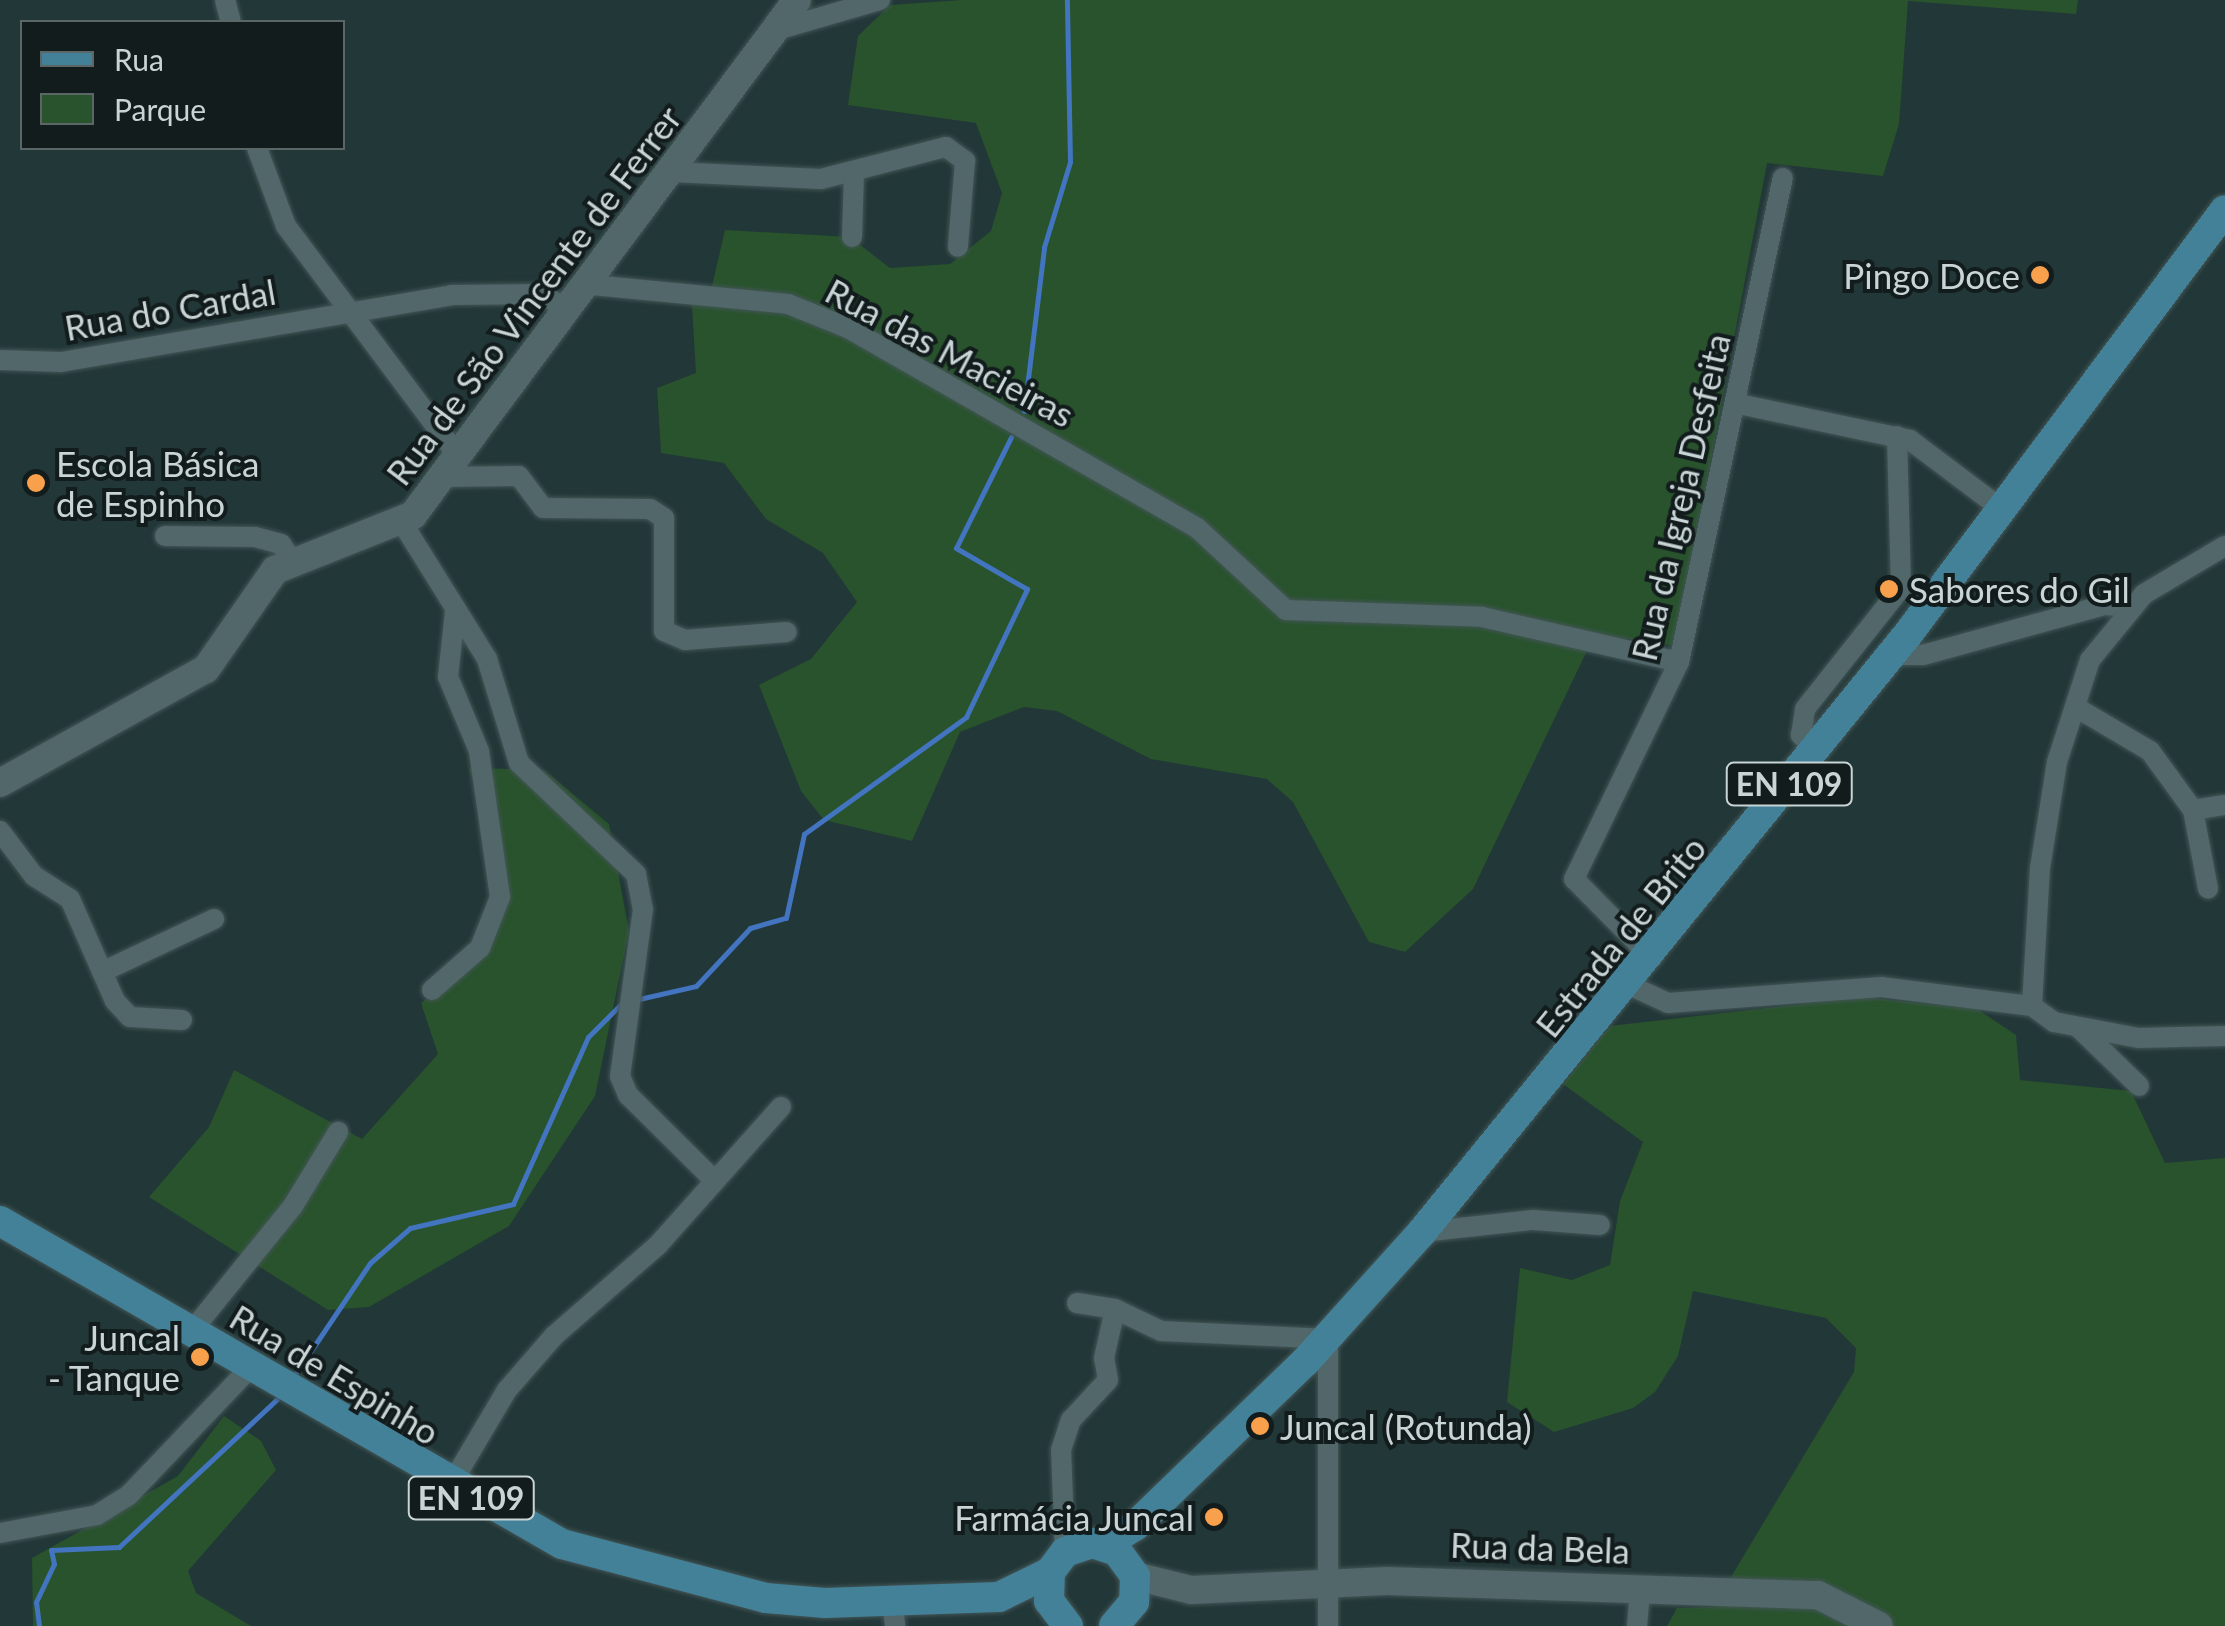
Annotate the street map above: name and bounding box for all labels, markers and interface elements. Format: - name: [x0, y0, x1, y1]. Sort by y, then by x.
- legend: [20, 20, 345, 150]
- text: Rua: [114, 41, 164, 77]
- text: Parque: [114, 91, 206, 127]
- street label: Rua de São Vincente de Ferrer: [376, 97, 690, 493]
- place label: Pingo Doce: [1843, 254, 2020, 296]
- marker: Pingo Doce: [2029, 264, 2051, 286]
- street label: Rua das Macieiras: [819, 269, 1081, 435]
- street label: Rua do Cardal: [61, 270, 279, 348]
- street label: Rua da Igreja Desfeita: [1622, 329, 1738, 665]
- place label: Escola Básica de Espinho: [56, 442, 259, 524]
- marker: Escola Básica de Espinho: [25, 472, 47, 494]
- place label: Sabores do Gil: [1909, 568, 2130, 610]
- marker: Sabores do Gil: [1878, 578, 1900, 600]
- road number: EN 109: [1724, 757, 1854, 811]
- street label: Estrada de Brito: [1526, 827, 1714, 1045]
- street label: Rua de Espinho: [223, 1295, 447, 1453]
- place label: Juncal - Tanque: [47, 1316, 180, 1398]
- marker: Juncal - Tanque: [189, 1346, 211, 1368]
- place label: Juncal (Rotunda): [1280, 1405, 1532, 1447]
- marker: Juncal (Rotunda): [1249, 1415, 1271, 1437]
- road number: EN 109: [406, 1471, 536, 1525]
- place label: Farmácia Juncal: [953, 1496, 1194, 1538]
- marker: Farmácia Juncal: [1203, 1506, 1225, 1528]
- street label: Rua da Bela: [1450, 1523, 1630, 1571]

